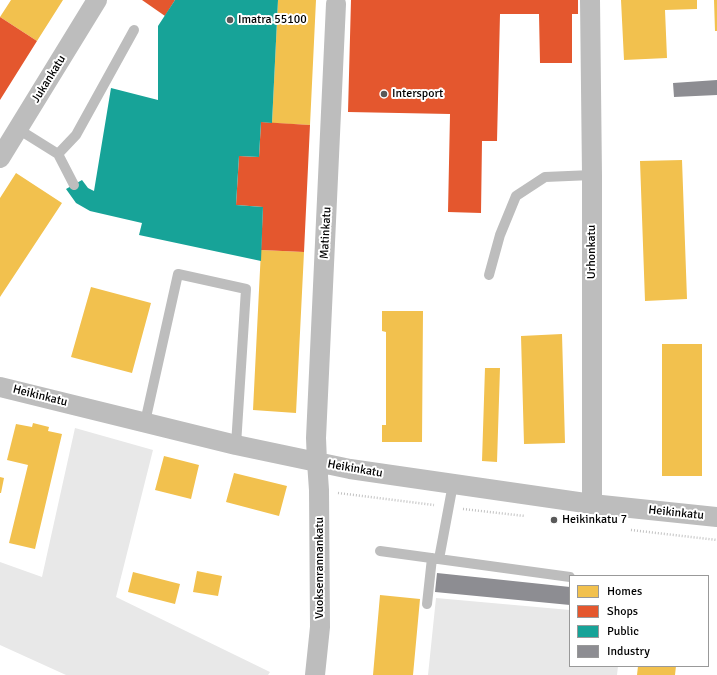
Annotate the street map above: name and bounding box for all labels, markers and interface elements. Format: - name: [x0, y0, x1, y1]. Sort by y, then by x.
- place label: Imatra 55100: [238, 13, 307, 27]
- marker: Imatra 55100: [225, 15, 235, 25]
- street label: Jukankatu: [29, 53, 69, 105]
- place label: Intersport: [392, 87, 443, 101]
- marker: Intersport: [379, 89, 389, 99]
- street label: Matinkatu: [317, 206, 335, 260]
- street label: Urhonkatu: [585, 225, 599, 279]
- street label: Heikinkatu: [11, 382, 69, 410]
- street label: Heikinkatu: [326, 457, 384, 481]
- street label: Heikinkatu: [647, 503, 705, 523]
- place label: Heikinkatu 7: [562, 513, 627, 527]
- marker: Heikinkatu 7: [549, 515, 559, 525]
- street label: Vuoksenrannankatu: [313, 517, 327, 619]
- legend: [569, 575, 709, 667]
- text: Homes: [607, 584, 642, 599]
- text: Shops: [607, 604, 638, 619]
- text: Public: [607, 624, 639, 639]
- text: Industry: [607, 644, 650, 659]

